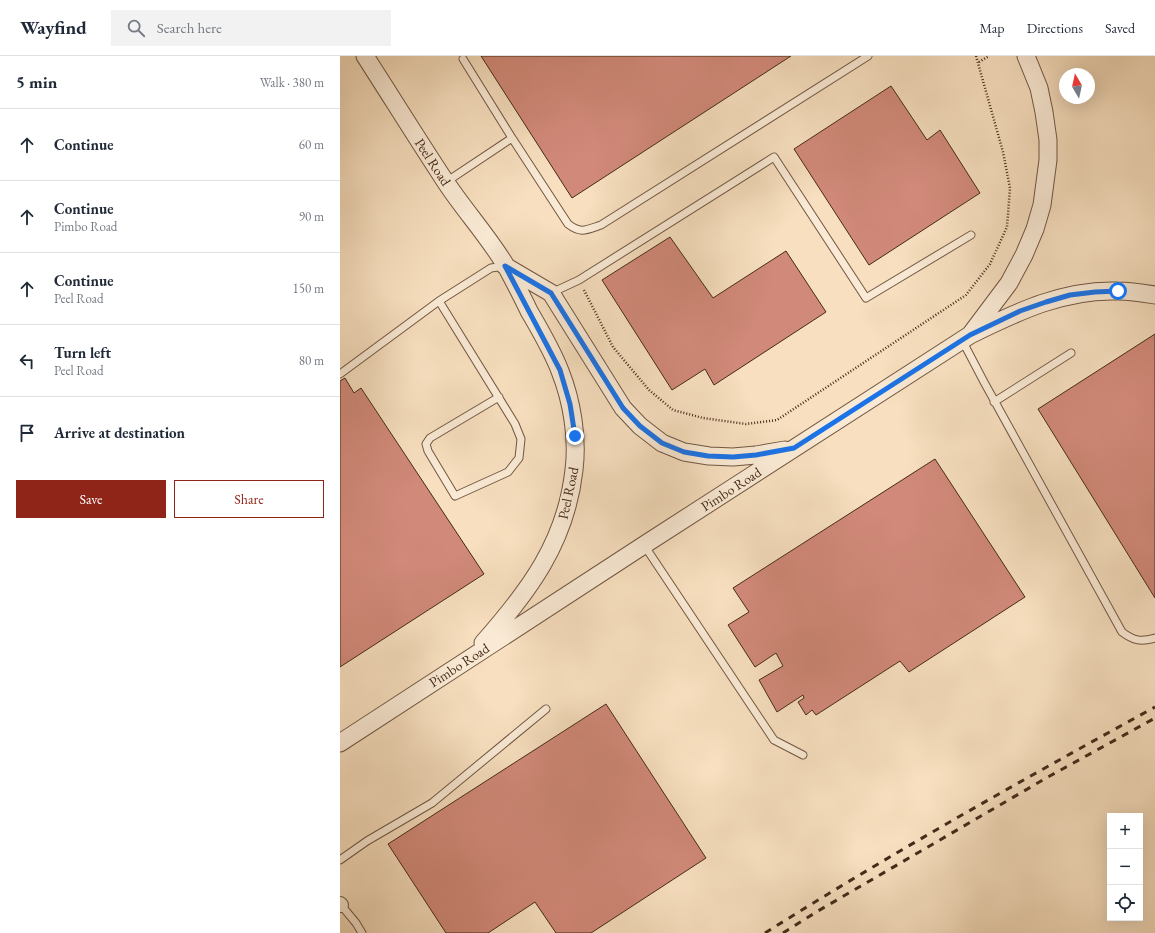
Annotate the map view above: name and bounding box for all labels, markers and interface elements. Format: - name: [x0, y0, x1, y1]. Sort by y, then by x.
- search box: [111, 10, 391, 46]
- text: Wayfind: [20, 15, 87, 40]
- icon: search: [125, 17, 147, 39]
- text: Search here: [157, 18, 222, 37]
- text: Map: [979, 19, 1005, 37]
- text: Directions: [1027, 19, 1083, 37]
- text: Saved: [1105, 19, 1135, 37]
- north arrow: [1059, 68, 1095, 104]
- text: 5 min: [16, 71, 57, 93]
- text: Walk · 380 m: [260, 74, 324, 91]
- icon: ahead: [16, 134, 38, 156]
- text: Continue: [54, 135, 114, 154]
- street label: Peel Road: [411, 135, 456, 190]
- text: 60 m: [299, 136, 324, 153]
- text: Continue: [54, 199, 114, 218]
- icon: ahead: [16, 206, 38, 228]
- text: 90 m: [299, 208, 324, 225]
- text: Pimbo Road: [54, 218, 117, 235]
- text: Continue: [54, 271, 114, 290]
- icon: ahead: [16, 278, 38, 300]
- text: 150 m: [293, 280, 324, 297]
- route start: [1109, 282, 1127, 300]
- text: Peel Road: [54, 290, 103, 307]
- text: Turn left: [54, 343, 111, 362]
- icon: left: [16, 350, 38, 372]
- text: 80 m: [299, 352, 324, 369]
- text: Peel Road: [54, 362, 103, 379]
- icon: arrive: [16, 422, 38, 444]
- text: Arrive at destination: [54, 423, 185, 442]
- route end: [566, 427, 584, 445]
- street label: Pimbo Road: [697, 462, 765, 515]
- street label: Peel Road: [554, 464, 583, 521]
- button: Save: [16, 480, 166, 518]
- button: Share: [174, 480, 324, 518]
- street label: Pimbo Road: [425, 638, 493, 691]
- map controls: [1107, 813, 1143, 921]
- button: +: [1107, 813, 1143, 849]
- button: −: [1107, 849, 1143, 885]
- button: locate: [1107, 885, 1143, 921]

